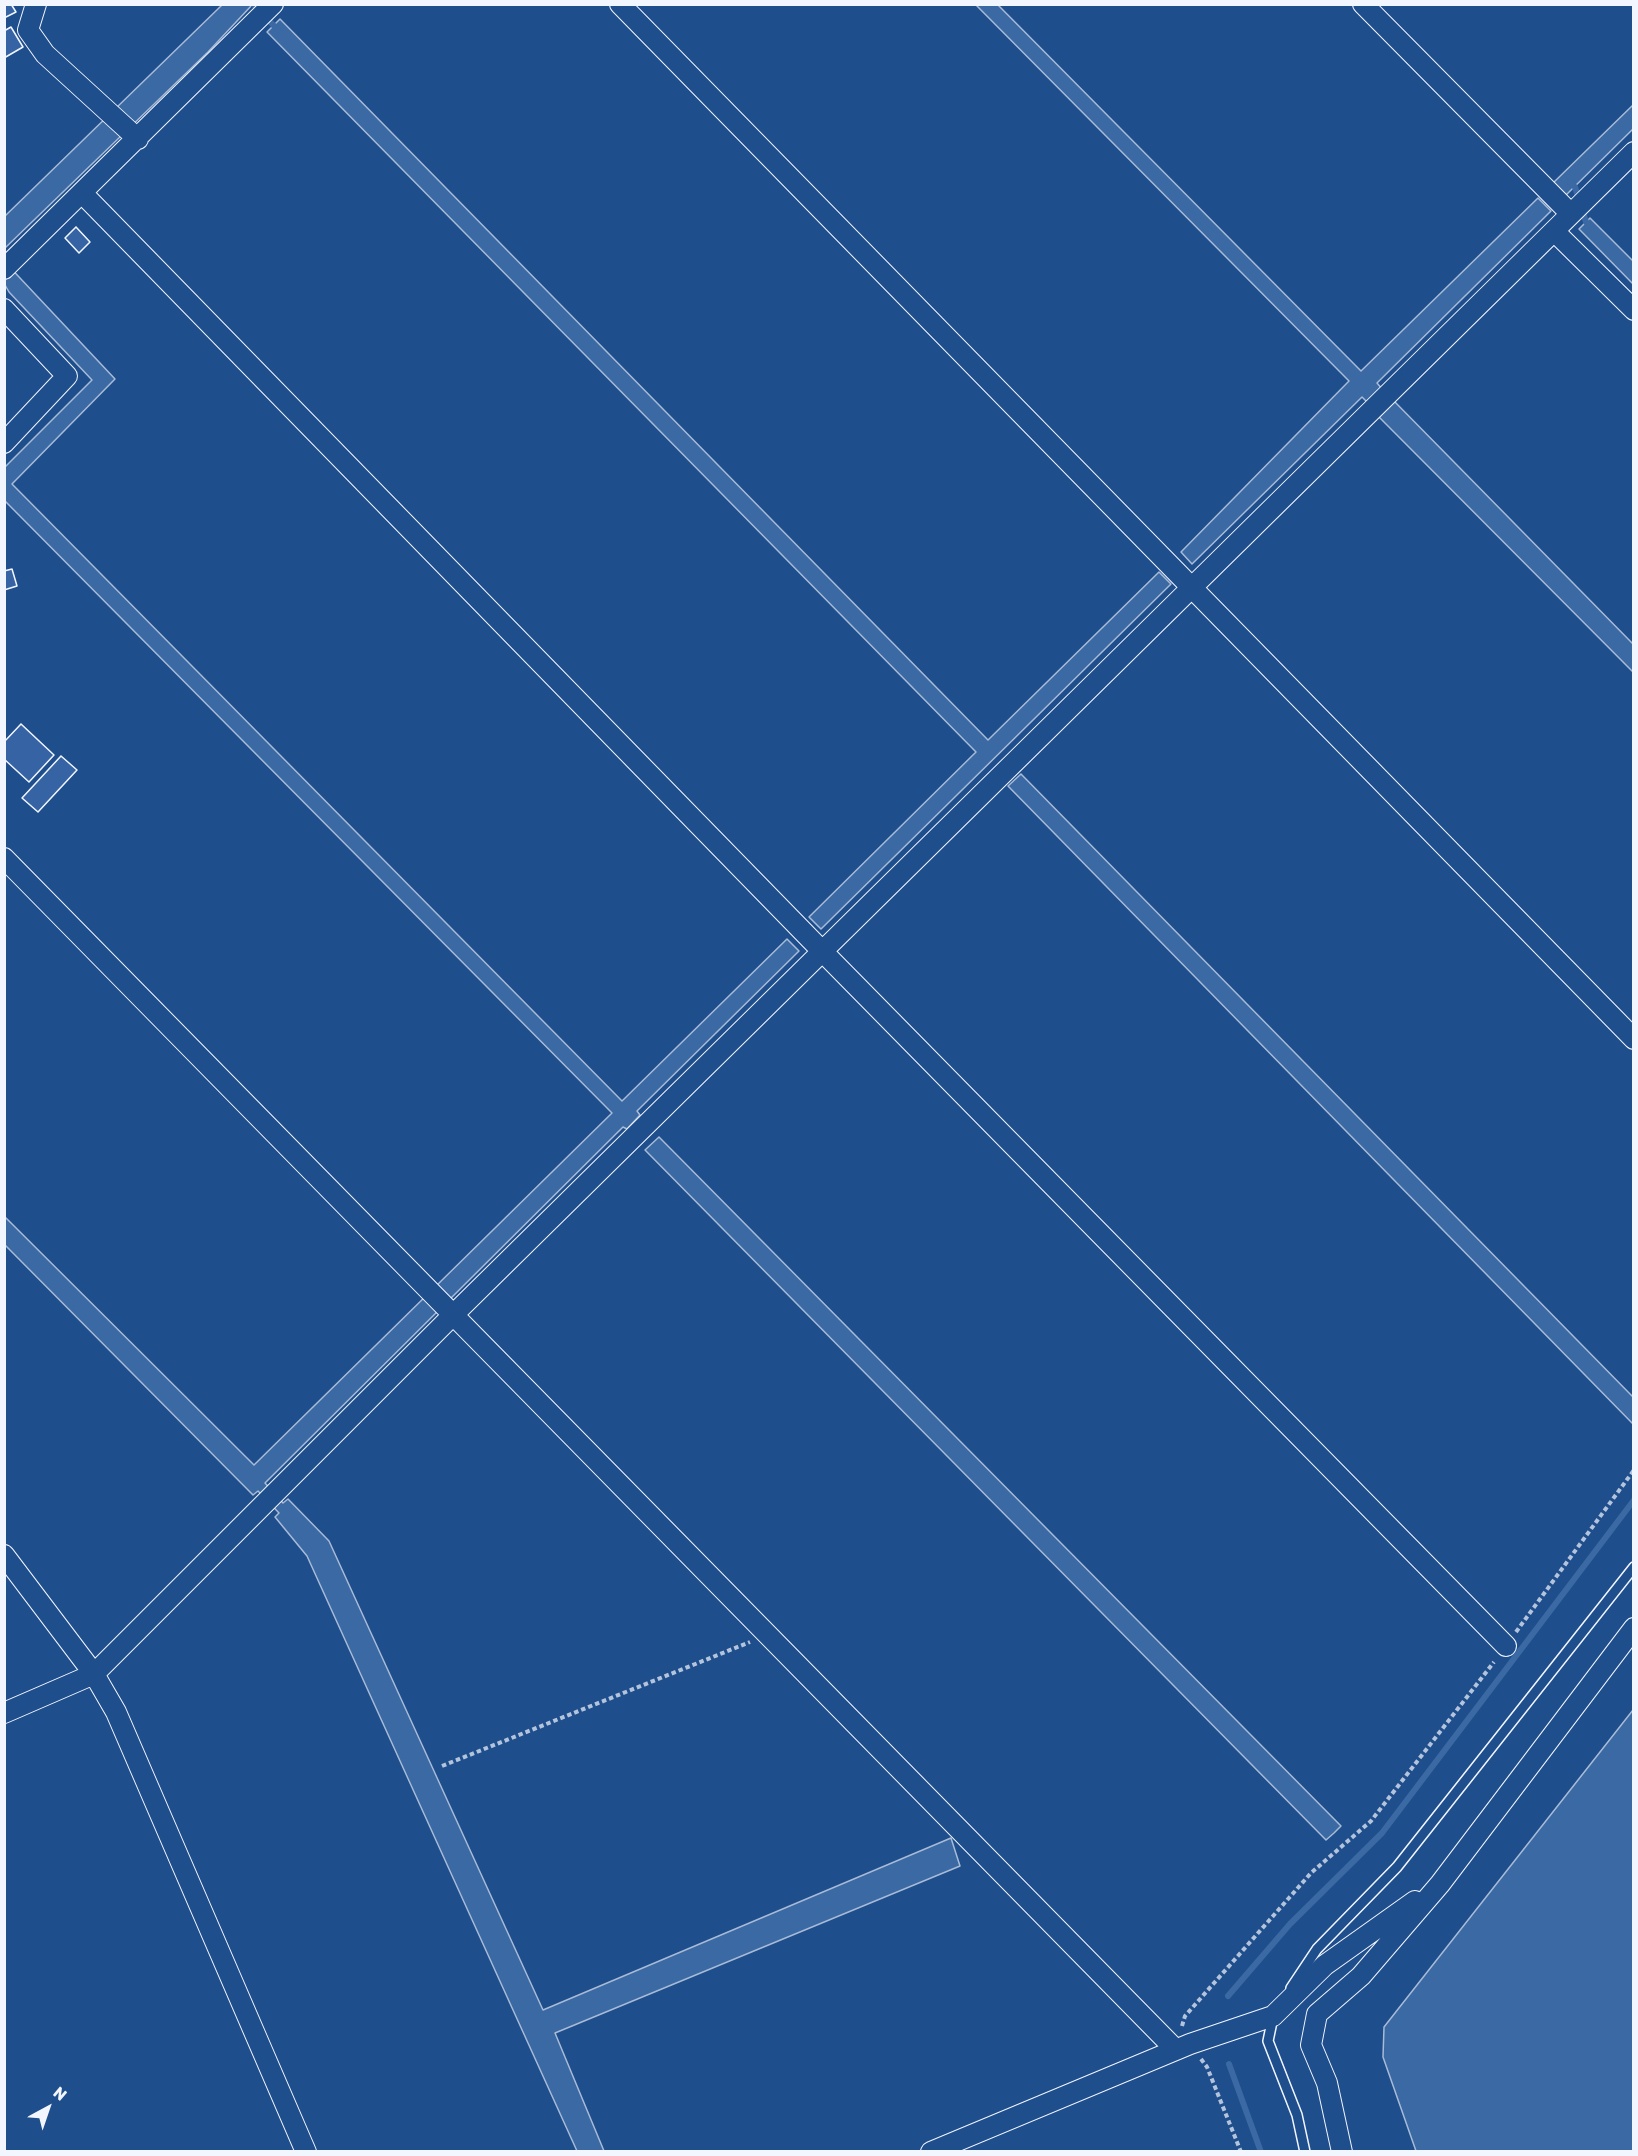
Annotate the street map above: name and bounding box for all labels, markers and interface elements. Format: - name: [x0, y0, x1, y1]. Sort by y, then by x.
- north arrow: [18, 2078, 78, 2138]
- text: N: [49, 2083, 70, 2105]

